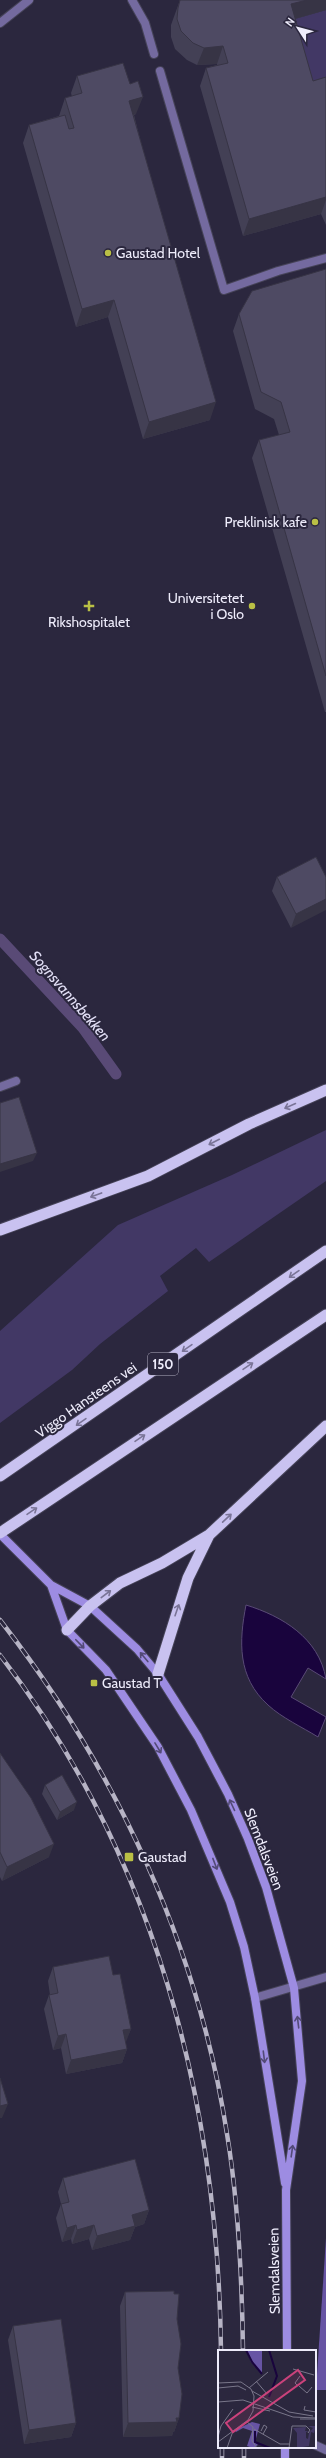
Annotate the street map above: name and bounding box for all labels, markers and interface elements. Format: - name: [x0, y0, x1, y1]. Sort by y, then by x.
- north arrow: [278, 8, 318, 48]
- text: N: [282, 15, 298, 29]
- place label: Gaustad Hotel: [116, 244, 201, 262]
- marker: Gaustad Hotel: [103, 248, 113, 258]
- place label: Preklinisk kafe: [225, 513, 307, 531]
- marker: Preklinisk kafe: [310, 517, 320, 527]
- place label: Universitetet i Oslo: [168, 589, 244, 623]
- marker: Rikshospitalet: [83, 600, 95, 612]
- marker: Universitetet i Oslo: [247, 601, 257, 611]
- place label: Rikshospitalet: [48, 613, 130, 631]
- water label: Sognsvannsbekken: [26, 947, 114, 1045]
- one-way arrow: [285, 1103, 297, 1110]
- one-way arrow: [208, 1139, 220, 1146]
- one-way arrow: [90, 1192, 102, 1200]
- one-way arrow: [289, 1270, 300, 1278]
- one-way arrow: [182, 1344, 193, 1352]
- road number: 150: [148, 1353, 178, 1375]
- street label: Viggo Hansteens vei: [32, 1358, 140, 1442]
- one-way arrow: [242, 1362, 253, 1370]
- one-way arrow: [75, 1418, 86, 1426]
- one-way arrow: [134, 1434, 145, 1442]
- one-way arrow: [26, 1507, 37, 1515]
- one-way arrow: [222, 1513, 232, 1523]
- one-way arrow: [100, 1590, 111, 1598]
- one-way arrow: [173, 1604, 181, 1616]
- one-way arrow: [75, 1639, 85, 1649]
- one-way arrow: [140, 1652, 149, 1663]
- place label: Gaustad T: [102, 1674, 162, 1692]
- marker: Gaustad T: [89, 1678, 99, 1688]
- one-way arrow: [154, 1742, 162, 1754]
- one-way arrow: [228, 1799, 235, 1811]
- street label: Slemdalsveien: [240, 1806, 288, 1893]
- place label: Gaustad: [138, 1848, 186, 1866]
- marker: Gaustad: [123, 1851, 135, 1863]
- one-way arrow: [212, 1858, 220, 1870]
- one-way arrow: [294, 2016, 302, 2029]
- one-way arrow: [260, 2050, 268, 2063]
- one-way arrow: [288, 2145, 296, 2158]
- street label: Slemdalsveien: [264, 2228, 284, 2314]
- inset map: [218, 2350, 316, 2448]

